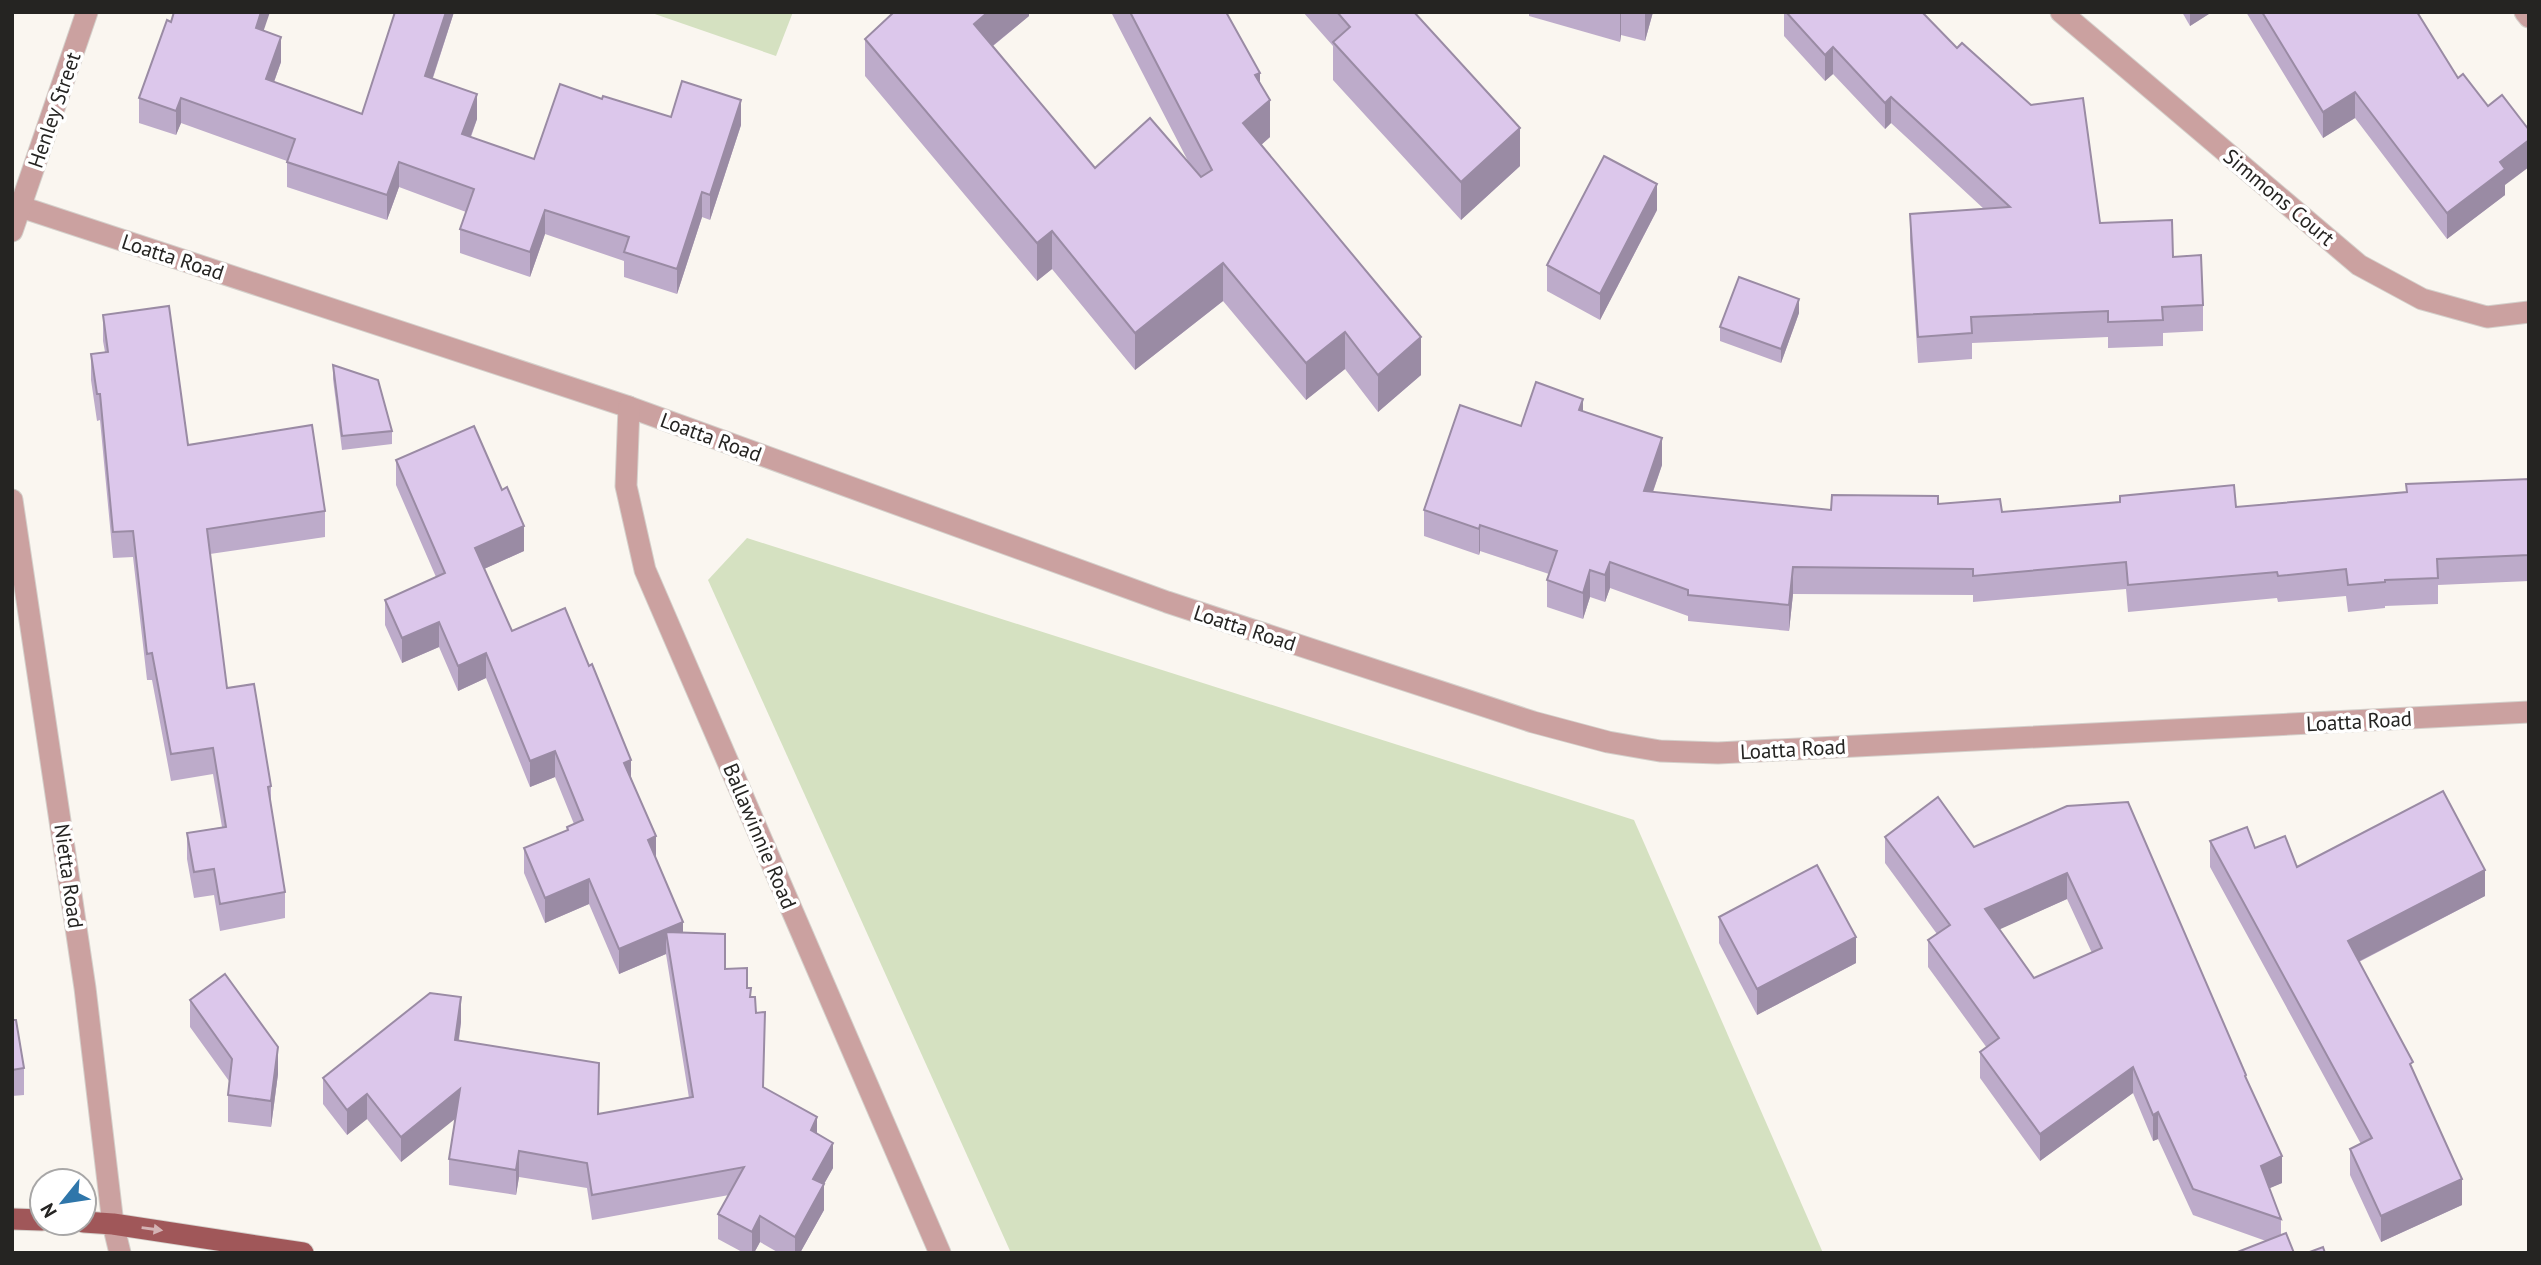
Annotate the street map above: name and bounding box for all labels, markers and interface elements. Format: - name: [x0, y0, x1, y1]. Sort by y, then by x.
- street label: Henley Street: [22, 48, 86, 172]
- street label: Simmons Court: [2218, 143, 2340, 251]
- street label: Loatta Road: [118, 228, 228, 286]
- street label: Loatta Road: [657, 406, 765, 468]
- street label: Loatta Road: [1190, 599, 1300, 657]
- street label: Loatta Road: [2305, 705, 2413, 737]
- street label: Loatta Road: [1739, 733, 1847, 765]
- street label: Ballawinnie Road: [717, 759, 803, 913]
- street label: Nietta Road: [48, 822, 90, 930]
- north arrow: [28, 1167, 98, 1237]
- text: N: [35, 1199, 62, 1222]
- one-way arrow: [141, 1224, 163, 1235]

